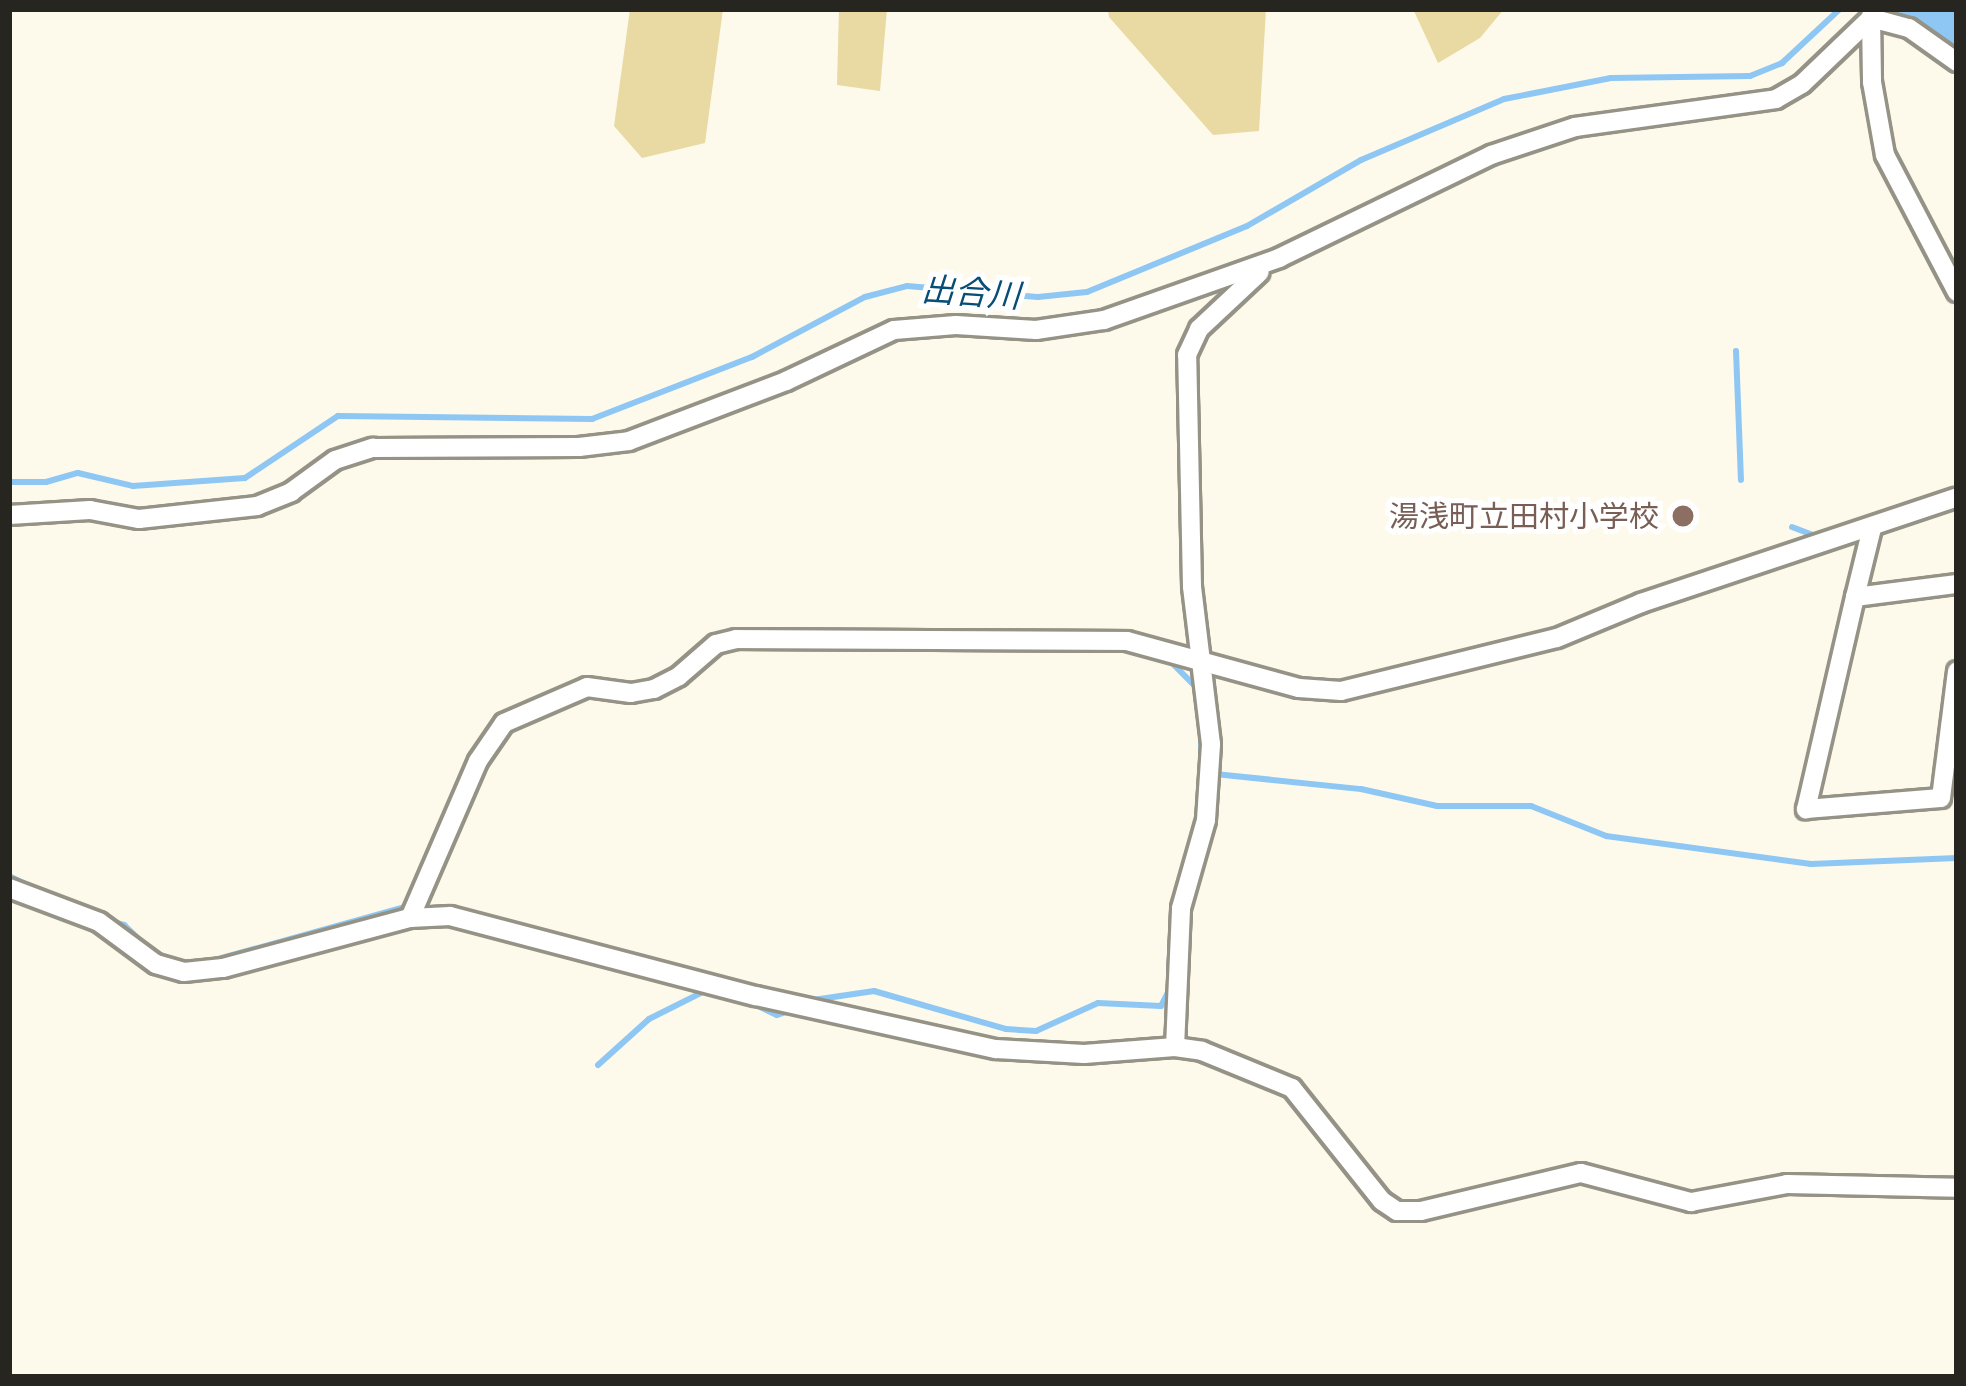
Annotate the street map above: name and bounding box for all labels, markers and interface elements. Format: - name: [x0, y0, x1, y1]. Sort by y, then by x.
- water label: 出合川: [920, 269, 1022, 315]
- place label: 湯浅町立田村小学校: [1389, 498, 1659, 534]
- marker: 湯浅町立田村小学校: [1670, 503, 1696, 529]

